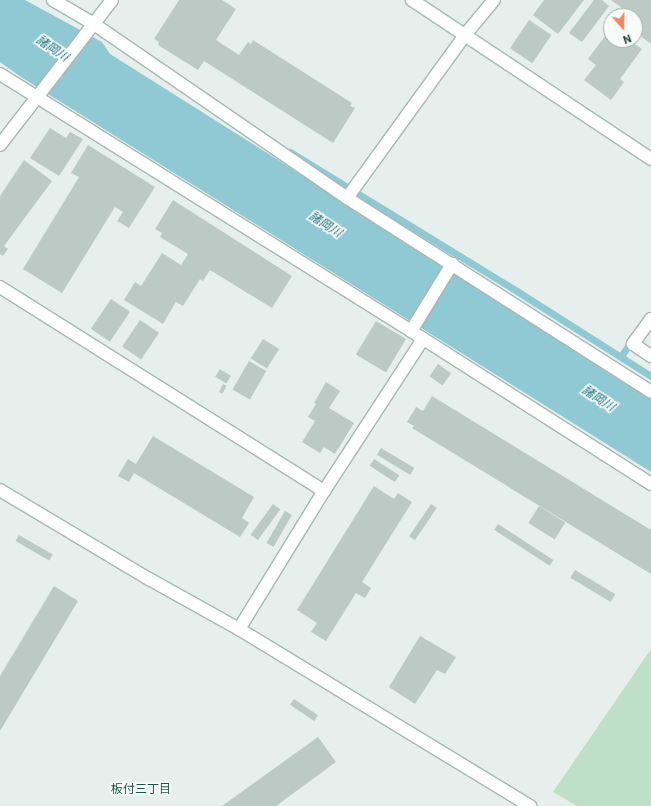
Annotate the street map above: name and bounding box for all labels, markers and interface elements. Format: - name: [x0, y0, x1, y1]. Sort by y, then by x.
- north arrow: [603, 8, 643, 48]
- text: N: [621, 31, 633, 46]
- water label: 諸岡川: [33, 33, 71, 65]
- water label: 諸岡川: [306, 209, 344, 241]
- water label: 諸岡川: [579, 383, 617, 415]
- district label: 板付三丁目: [111, 783, 171, 797]

